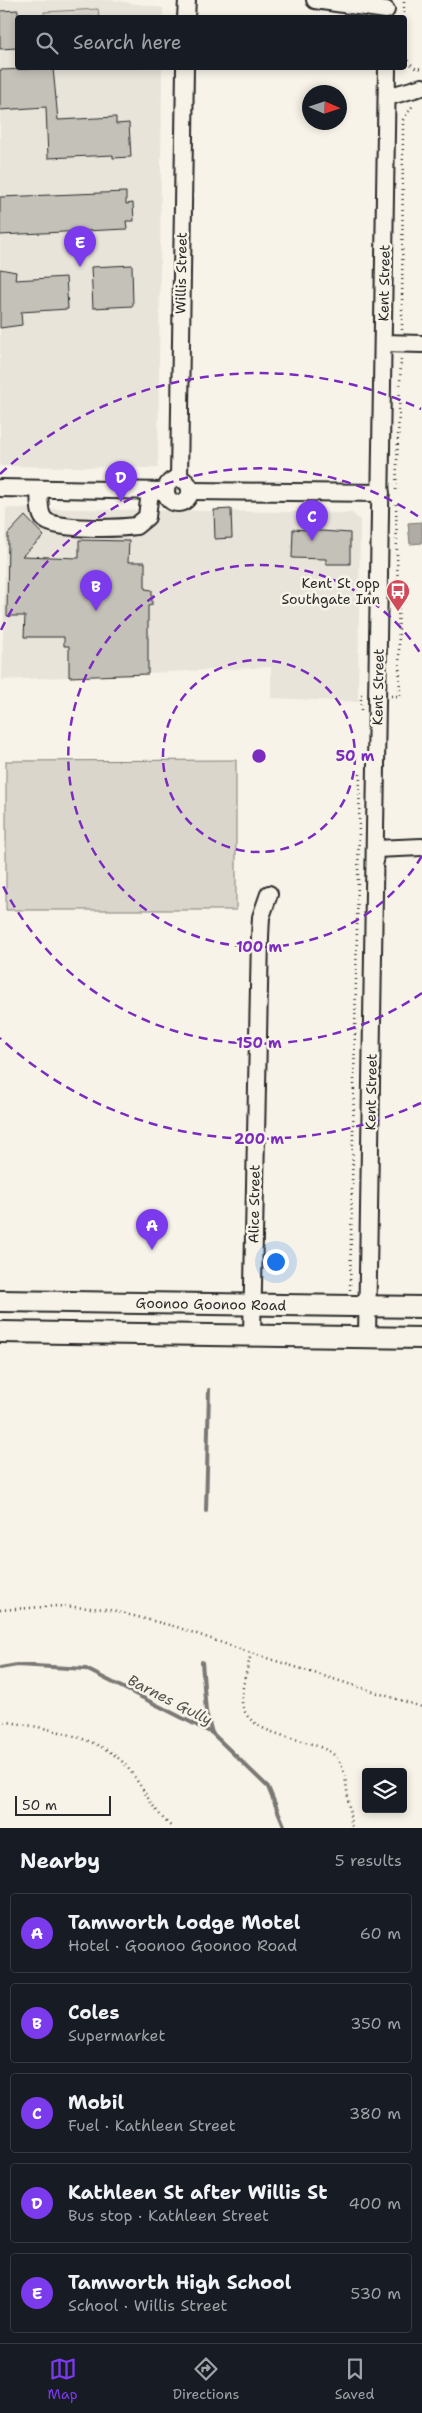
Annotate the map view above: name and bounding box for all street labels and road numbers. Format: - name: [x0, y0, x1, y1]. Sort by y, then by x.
- street label: Willis Street: [171, 232, 191, 314]
- street label: Kent Street: [374, 244, 394, 322]
- street label: Kent Street: [368, 648, 388, 726]
- street label: Kent Street: [361, 1053, 381, 1131]
- street label: Alice Street: [244, 1165, 264, 1243]
- street label: Goonoo Goonoo Road: [136, 1294, 287, 1314]

